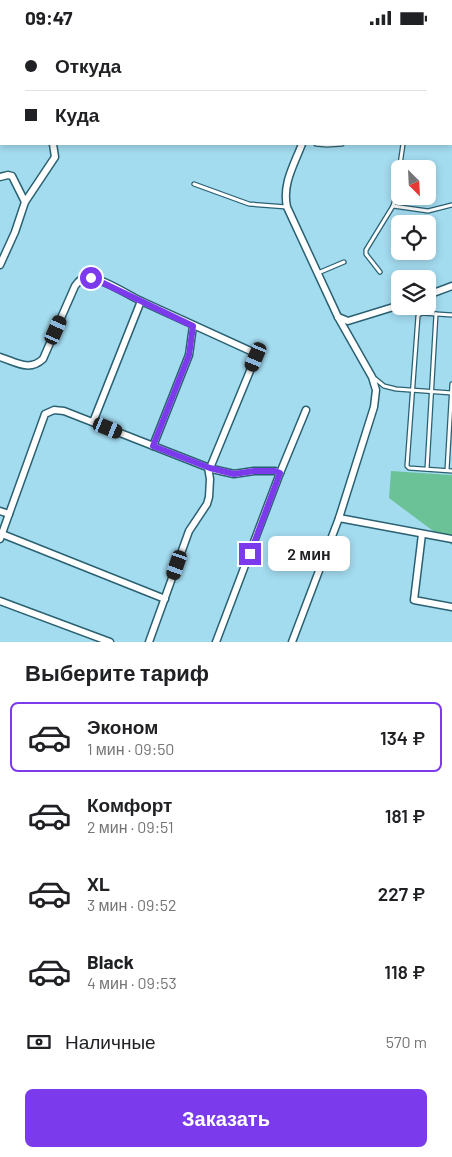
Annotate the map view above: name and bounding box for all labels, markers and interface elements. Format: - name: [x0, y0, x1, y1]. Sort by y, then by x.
- text: 09:47: [25, 6, 72, 29]
- text: Откуда: [55, 54, 121, 77]
- text: Куда: [55, 103, 99, 126]
- north arrow: [391, 160, 436, 205]
- map controls: [391, 160, 436, 315]
- button: locate: [391, 215, 436, 260]
- route start: [80, 267, 102, 289]
- button: layers: [391, 270, 436, 315]
- car: [43, 313, 68, 347]
- car: [243, 340, 268, 374]
- car: [91, 415, 124, 441]
- callout: 2 мин: [268, 537, 350, 571]
- route end: [239, 543, 261, 565]
- text: 2 мин: [287, 544, 331, 563]
- car: [165, 548, 188, 582]
- text: Выберите тариф: [25, 659, 209, 685]
- icon: car: [27, 715, 72, 760]
- text: Эконом: [87, 715, 158, 738]
- text: 134 ₽: [380, 726, 425, 749]
- text: 1 мин · 09:50: [87, 739, 174, 758]
- icon: car: [27, 793, 72, 838]
- text: Комфорт: [87, 793, 172, 816]
- text: 181 ₽: [385, 804, 425, 827]
- text: 2 мин · 09:51: [87, 817, 174, 836]
- icon: car: [27, 871, 72, 916]
- text: XL: [87, 872, 110, 895]
- text: 227 ₽: [378, 882, 425, 905]
- text: 3 мин · 09:52: [87, 895, 177, 914]
- icon: car: [27, 949, 72, 994]
- text: Black: [87, 950, 134, 973]
- text: 118 ₽: [384, 960, 425, 983]
- text: 4 мин · 09:53: [87, 973, 177, 992]
- icon: cash: [25, 1028, 53, 1056]
- text: Наличные: [65, 1030, 156, 1053]
- text: 570 m: [386, 1032, 427, 1051]
- button: Заказать: [25, 1089, 427, 1147]

